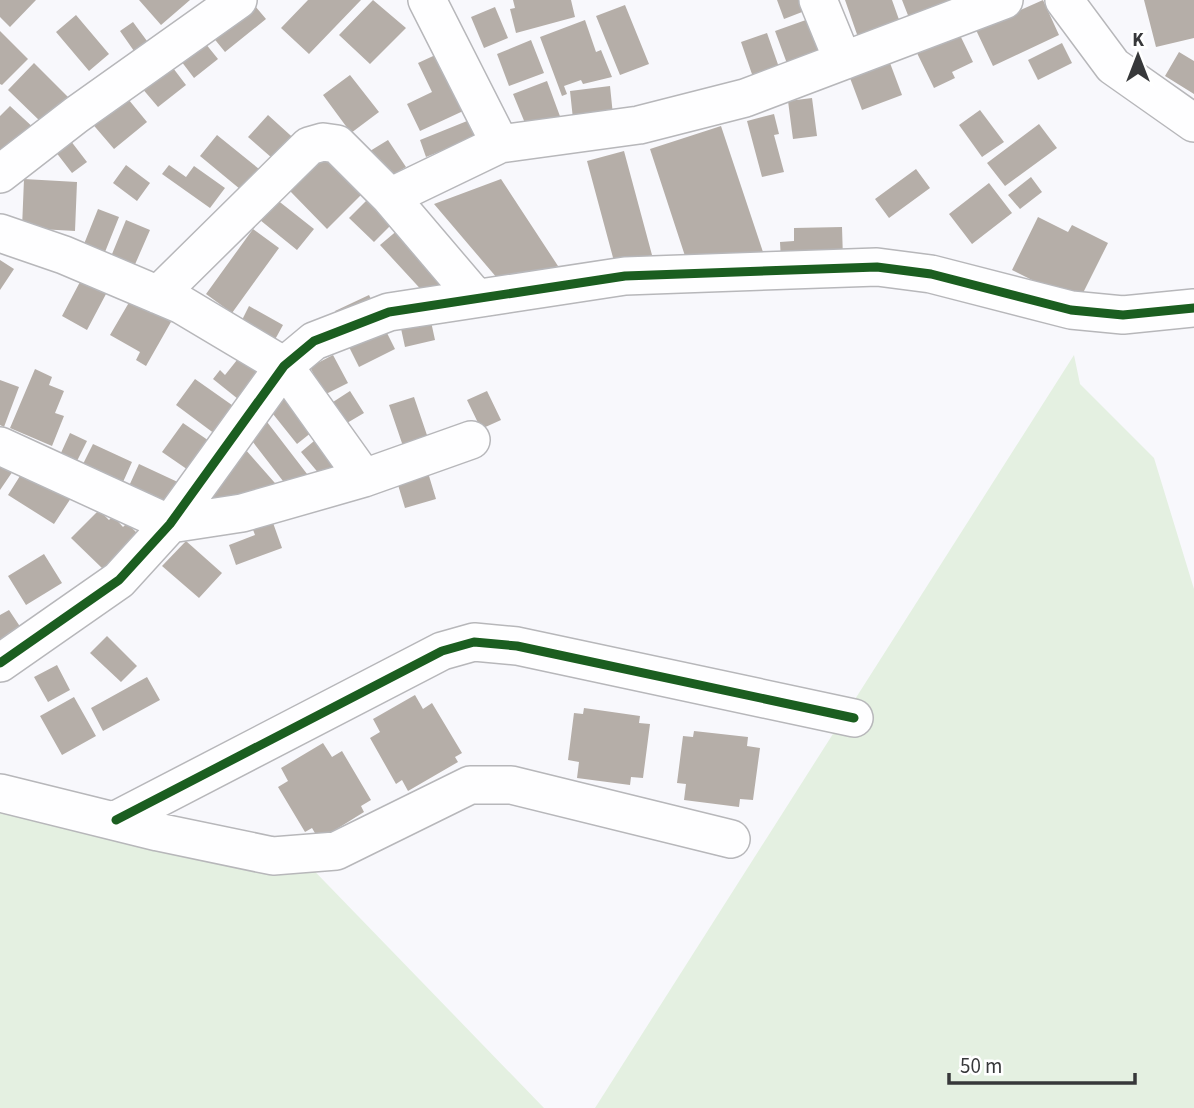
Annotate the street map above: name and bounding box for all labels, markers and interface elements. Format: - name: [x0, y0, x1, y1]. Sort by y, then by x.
- north arrow: [1103, 21, 1173, 91]
- text: K: [1132, 27, 1144, 54]
- scale bar: [949, 1042, 1134, 1086]
- text: 50 m: [960, 1051, 1002, 1081]

